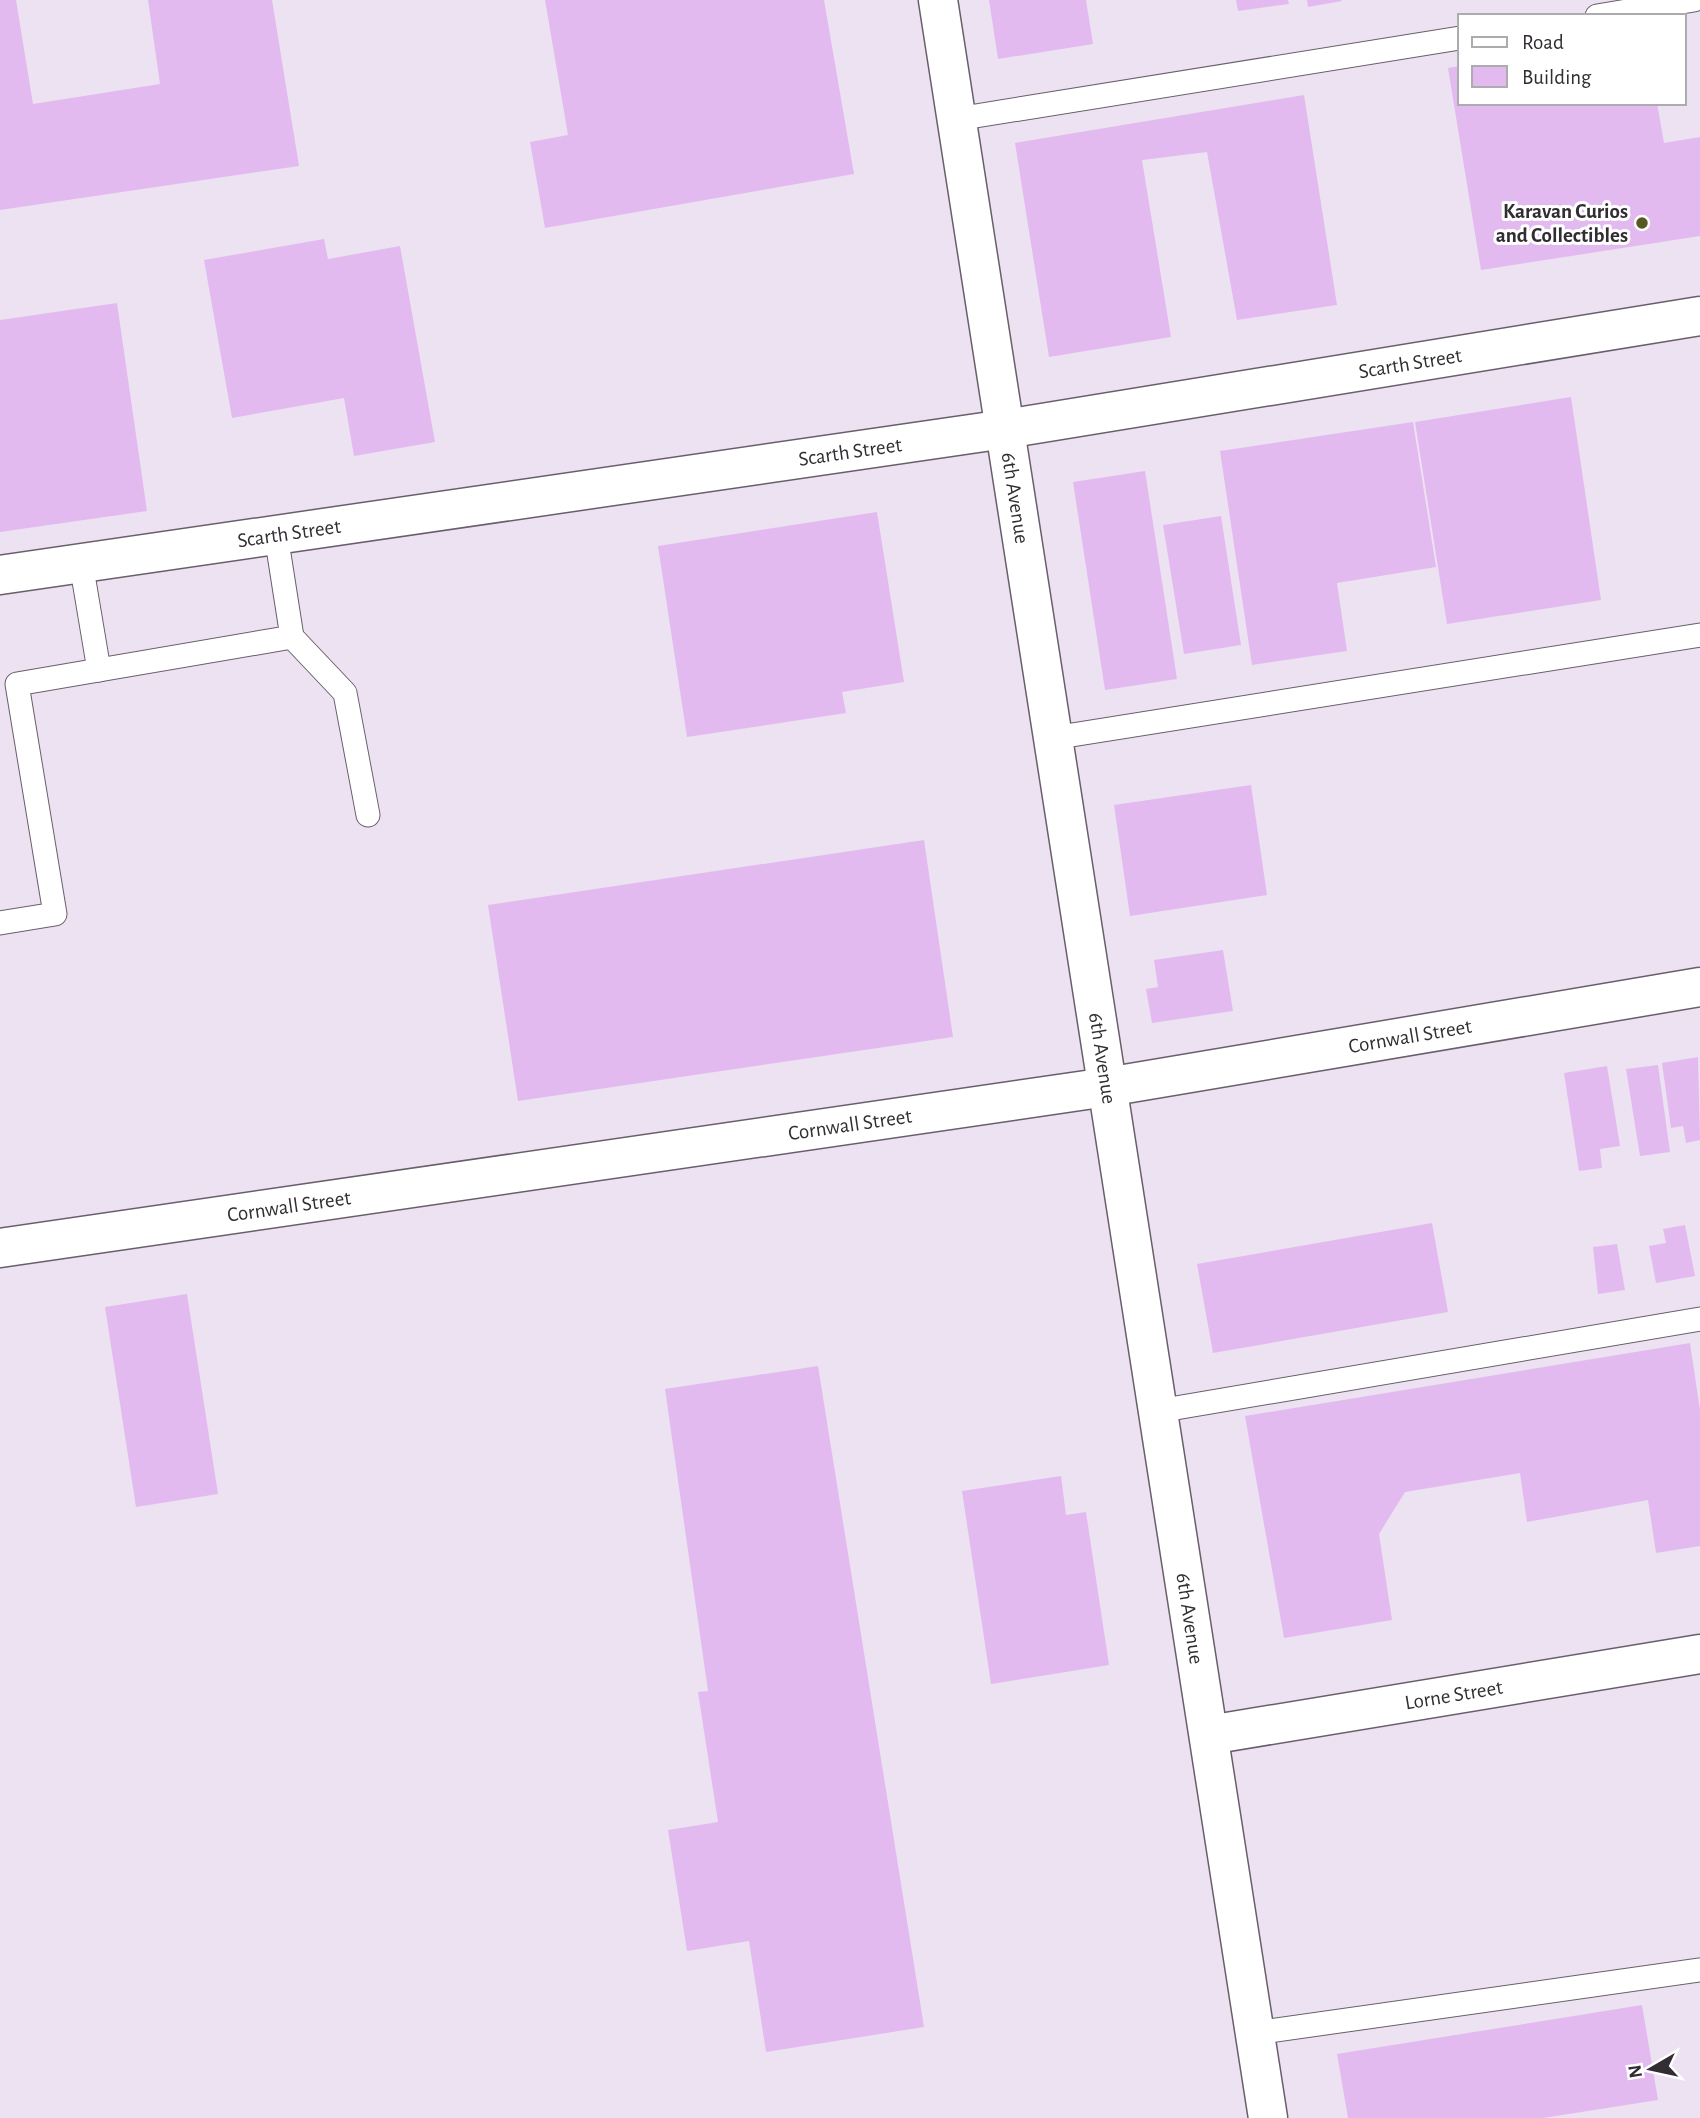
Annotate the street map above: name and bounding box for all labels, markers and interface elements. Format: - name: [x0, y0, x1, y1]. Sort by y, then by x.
- legend: [1458, 14, 1686, 105]
- text: Road: [1522, 32, 1564, 53]
- text: Building: [1522, 67, 1592, 88]
- place label: Karavan Curios and Collectibles: [1496, 201, 1628, 246]
- marker: Karavan Curios and Collectibles: [1634, 215, 1650, 231]
- street label: Scarth Street: [1357, 345, 1464, 382]
- street label: Scarth Street: [797, 434, 904, 470]
- street label: 6th Avenue: [998, 451, 1033, 545]
- street label: Scarth Street: [236, 516, 342, 551]
- street label: 6th Avenue: [1085, 1011, 1120, 1105]
- street label: Cornwall Street: [1347, 1016, 1474, 1057]
- street label: Cornwall Street: [787, 1105, 914, 1144]
- street label: Cornwall Street: [226, 1187, 353, 1226]
- street label: 6th Avenue: [1172, 1571, 1207, 1666]
- street label: Lorne Street: [1403, 1677, 1505, 1714]
- north arrow: [1616, 2034, 1686, 2104]
- text: N: [1625, 2063, 1646, 2079]

